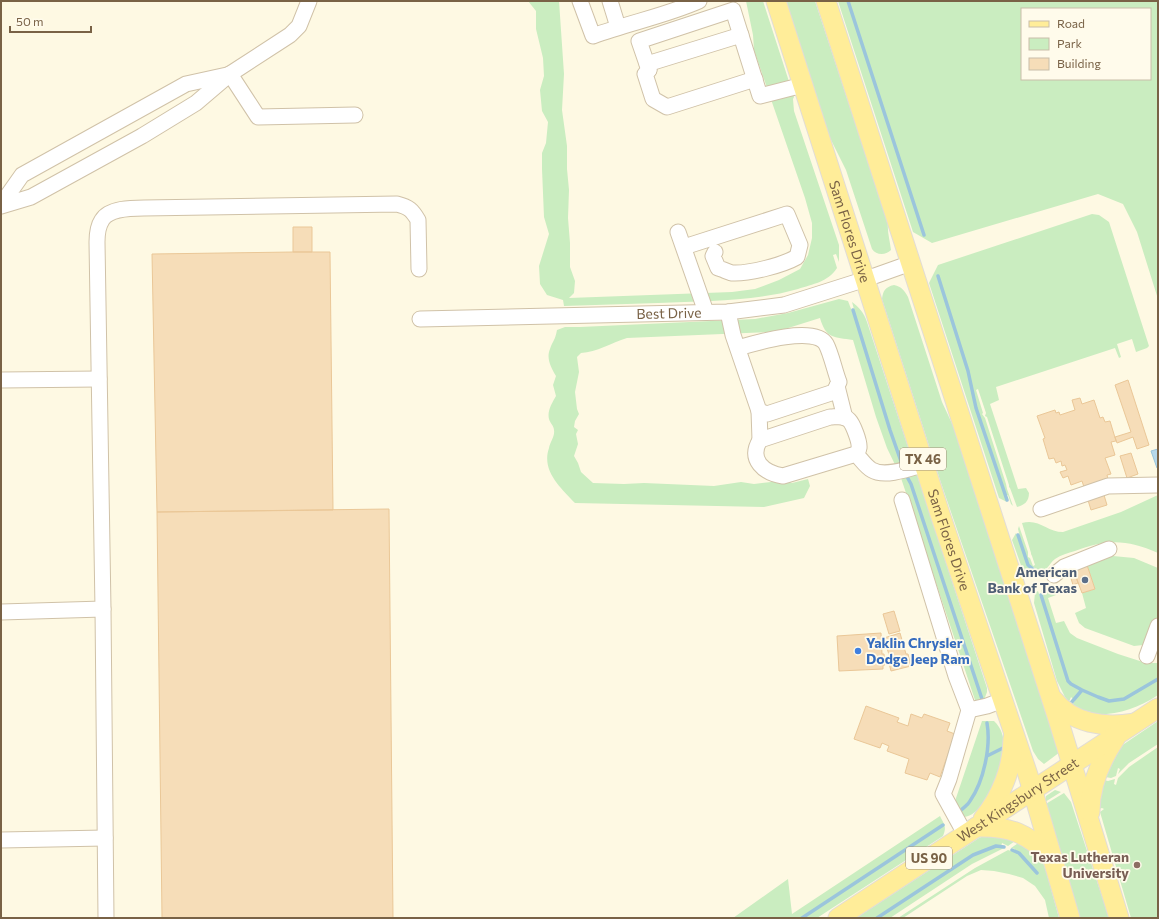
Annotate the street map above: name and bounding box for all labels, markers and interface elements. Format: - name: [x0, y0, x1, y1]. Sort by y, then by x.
- scale bar: [10, 8, 91, 34]
- legend: [1021, 8, 1151, 80]
- text: 50 m: [16, 14, 44, 28]
- text: Road: [1057, 16, 1085, 30]
- text: Park: [1057, 36, 1083, 50]
- text: Building: [1057, 56, 1101, 70]
- street label: Sam Flores Drive: [826, 178, 874, 284]
- street label: Best Drive: [636, 304, 702, 322]
- road number: TX 46: [900, 448, 946, 470]
- street label: Sam Flores Drive: [925, 487, 974, 593]
- place label: American Bank of Texas: [988, 563, 1077, 596]
- marker: American Bank of Texas: [1080, 575, 1090, 585]
- place label: Yaklin Chrysler Dodge Jeep Ram: [866, 634, 970, 667]
- marker: Yaklin Chrysler Dodge Jeep Ram: [853, 646, 863, 656]
- street label: West Kingsbury Street: [954, 753, 1082, 846]
- road number: US 90: [906, 847, 952, 869]
- place label: Texas Lutheran University: [1030, 848, 1129, 881]
- marker: Texas Lutheran University: [1132, 860, 1142, 870]

